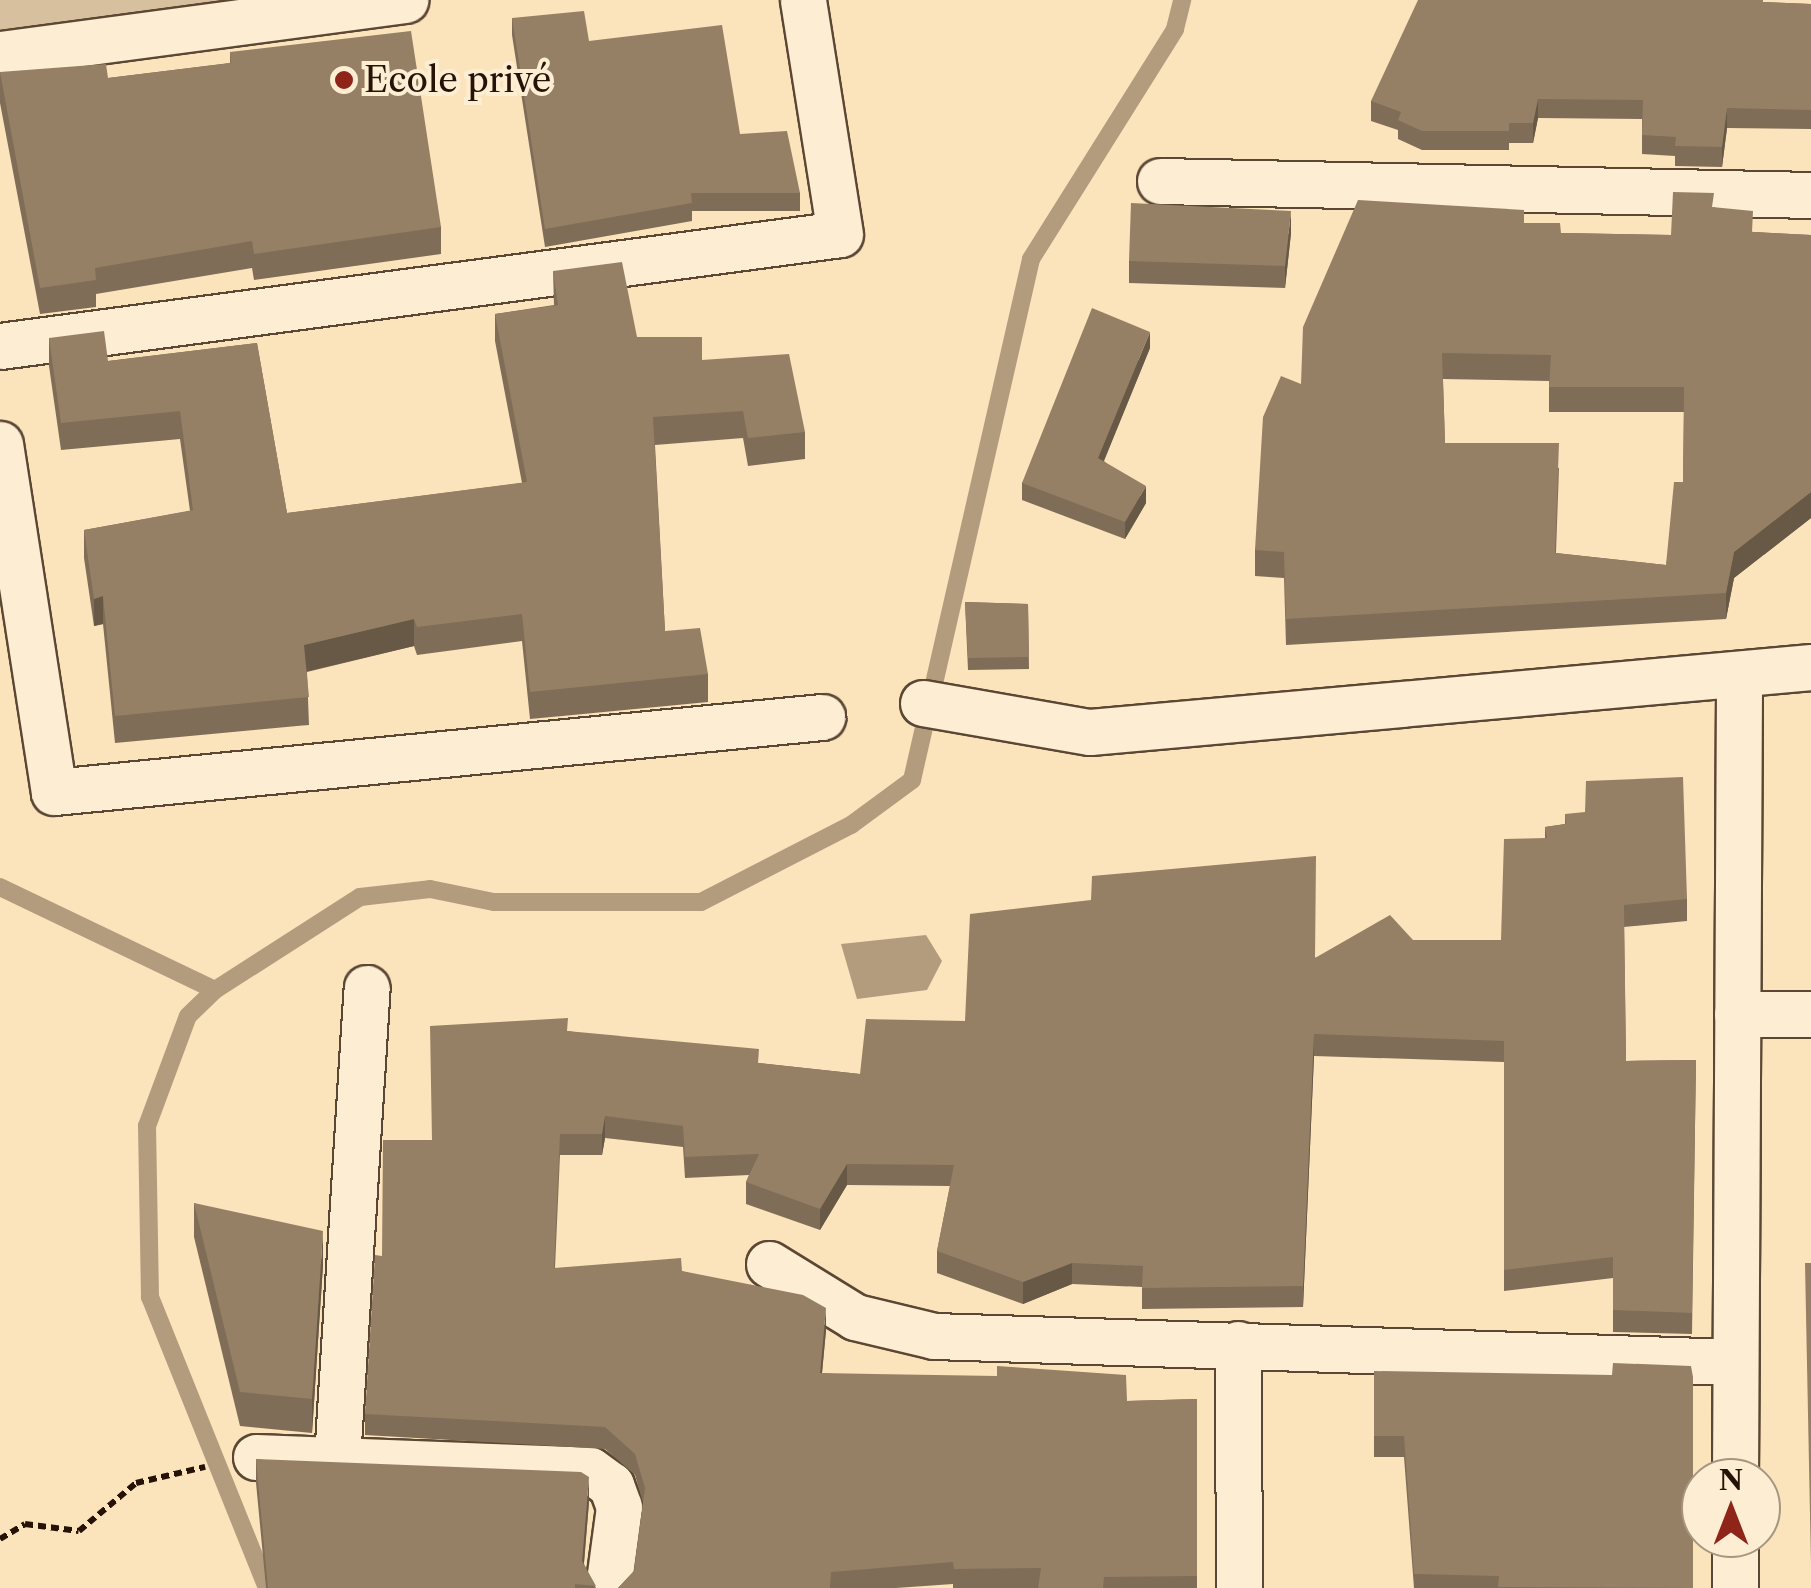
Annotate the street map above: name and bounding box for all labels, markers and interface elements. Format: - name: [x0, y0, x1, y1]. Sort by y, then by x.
- place label: Ecole privé: [364, 59, 551, 101]
- marker: Ecole privé: [333, 69, 355, 91]
- north arrow: [1681, 1458, 1781, 1558]
- text: N: [1719, 1463, 1743, 1497]

